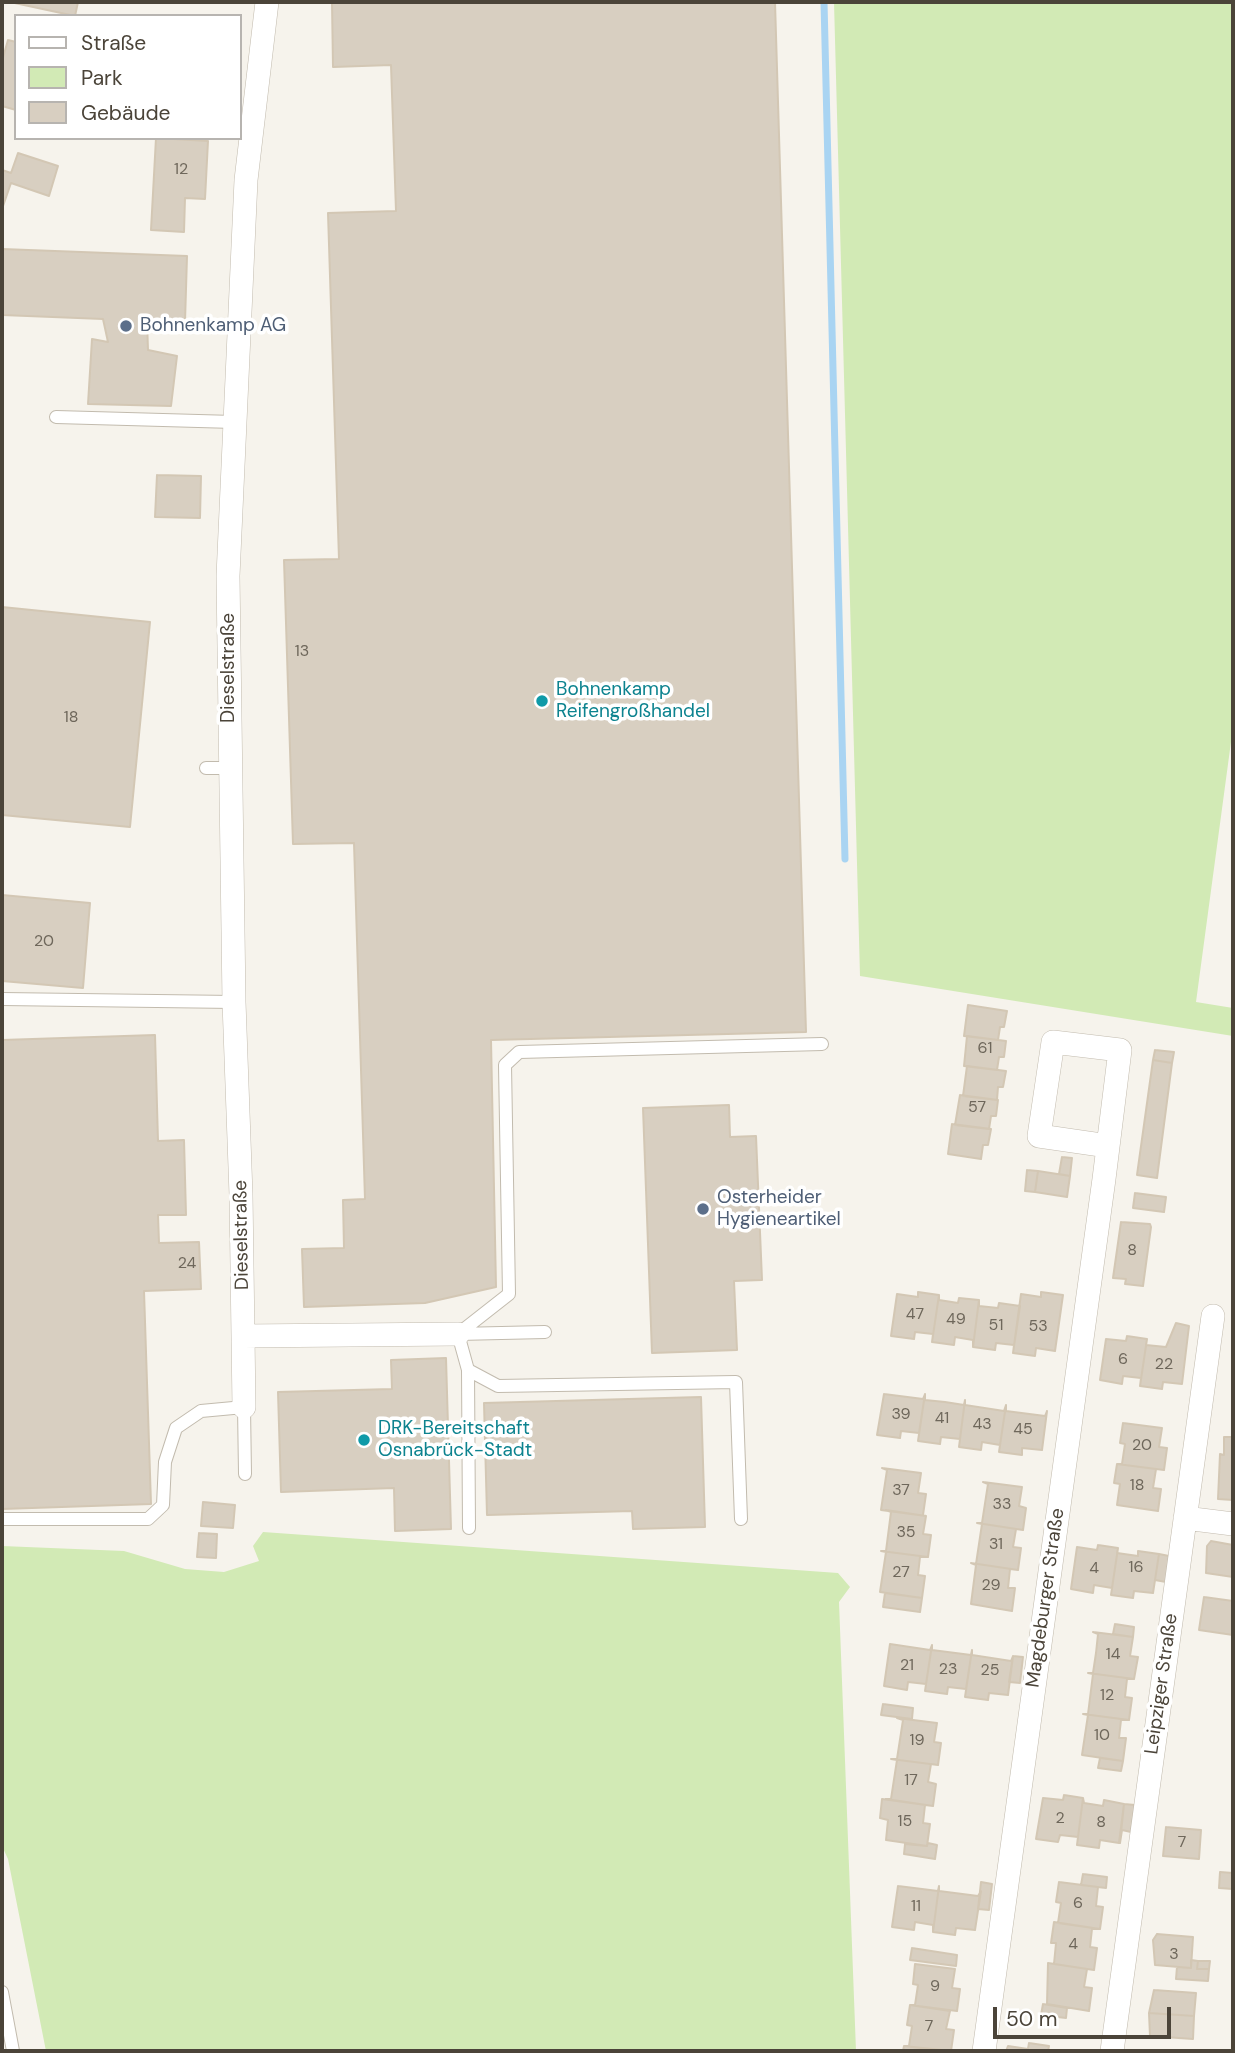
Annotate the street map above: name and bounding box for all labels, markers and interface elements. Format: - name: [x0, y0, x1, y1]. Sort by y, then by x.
- legend: [14, 14, 242, 140]
- text: Straße: [81, 29, 146, 57]
- text: Park: [81, 64, 122, 92]
- text: Gebäude: [81, 99, 171, 127]
- house number: 12: [174, 160, 188, 180]
- place label: Bohnenkamp AG: [140, 315, 286, 337]
- marker: Bohnenkamp AG: [118, 318, 134, 334]
- street label: Dieselstraße: [218, 613, 240, 723]
- house number: 13: [295, 642, 309, 662]
- place label: Bohnenkamp Reifengroßhandel: [556, 679, 710, 723]
- marker: Bohnenkamp Reifengroßhandel: [534, 693, 550, 709]
- house number: 18: [64, 708, 78, 728]
- house number: 20: [34, 932, 54, 952]
- house number: 61: [977, 1039, 993, 1059]
- house number: 57: [968, 1098, 986, 1118]
- street label: Dieselstraße: [230, 1180, 254, 1290]
- place label: Osterheider Hygieneartikel: [717, 1187, 841, 1231]
- marker: Osterheider Hygieneartikel: [695, 1201, 711, 1217]
- house number: 8: [1127, 1241, 1137, 1261]
- house number: 24: [178, 1254, 196, 1274]
- house number: 47: [906, 1305, 924, 1325]
- house number: 49: [946, 1310, 966, 1330]
- house number: 51: [989, 1316, 1003, 1336]
- house number: 53: [1028, 1317, 1048, 1337]
- house number: 6: [1118, 1350, 1128, 1370]
- house number: 22: [1155, 1355, 1173, 1375]
- house number: 39: [891, 1405, 911, 1425]
- house number: 41: [935, 1409, 949, 1429]
- house number: 43: [972, 1415, 992, 1435]
- place label: DRK-Bereitschaft Osnabrück-Stadt: [378, 1418, 532, 1462]
- house number: 45: [1013, 1420, 1033, 1440]
- marker: DRK-Bereitschaft Osnabrück-Stadt: [356, 1432, 372, 1448]
- house number: 20: [1132, 1436, 1152, 1456]
- house number: 18: [1130, 1476, 1144, 1496]
- house number: 37: [892, 1481, 910, 1501]
- house number: 33: [993, 1495, 1011, 1515]
- street label: Magdeburger Straße: [1022, 1507, 1070, 1689]
- house number: 35: [896, 1523, 916, 1543]
- house number: 31: [989, 1535, 1003, 1555]
- house number: 16: [1128, 1558, 1144, 1578]
- house number: 4: [1089, 1559, 1099, 1579]
- house number: 27: [892, 1563, 910, 1583]
- house number: 29: [981, 1576, 1001, 1596]
- street label: Leipziger Straße: [1141, 1612, 1183, 1756]
- house number: 14: [1106, 1645, 1120, 1665]
- house number: 21: [900, 1656, 914, 1676]
- house number: 23: [939, 1660, 957, 1680]
- house number: 25: [981, 1661, 999, 1681]
- house number: 12: [1100, 1686, 1114, 1706]
- house number: 10: [1094, 1726, 1110, 1746]
- house number: 19: [909, 1731, 925, 1751]
- house number: 17: [904, 1771, 918, 1791]
- house number: 2: [1055, 1809, 1065, 1829]
- house number: 15: [898, 1812, 912, 1832]
- house number: 8: [1096, 1813, 1106, 1833]
- house number: 7: [1178, 1833, 1186, 1853]
- house number: 6: [1073, 1894, 1083, 1914]
- house number: 11: [911, 1897, 921, 1917]
- house number: 4: [1068, 1935, 1078, 1955]
- house number: 3: [1169, 1945, 1179, 1965]
- house number: 9: [930, 1977, 940, 1997]
- scale bar: [997, 1994, 1176, 2038]
- text: 50 m: [1006, 2005, 1057, 2033]
- house number: 7: [925, 2017, 933, 2037]

